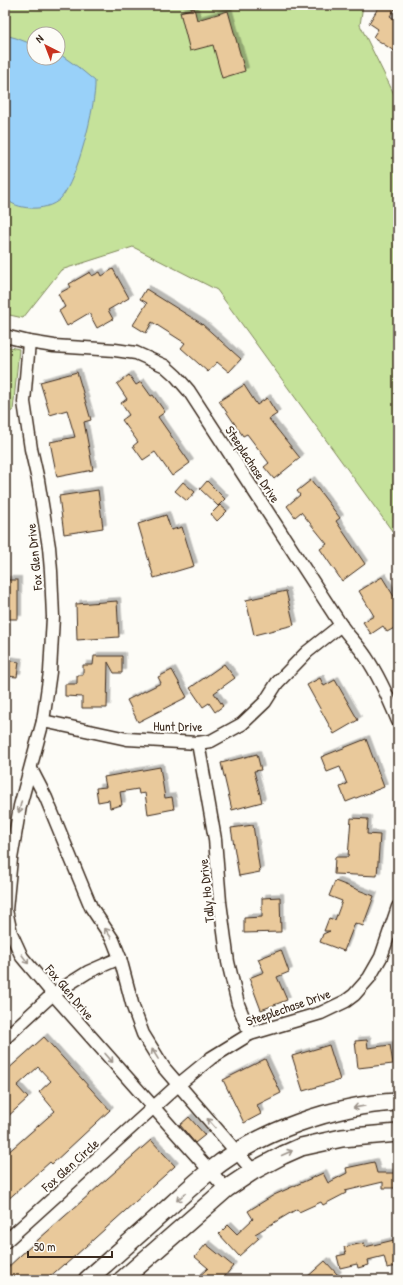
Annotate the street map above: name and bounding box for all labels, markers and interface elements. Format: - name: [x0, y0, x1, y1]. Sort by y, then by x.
- north arrow: [26, 26, 66, 66]
- text: N: [32, 31, 46, 46]
- street label: Steeplechase Drive: [221, 422, 285, 506]
- street label: Fox Glen Drive: [22, 523, 47, 592]
- street label: Hunt Drive: [153, 717, 203, 735]
- one-way arrow: [16, 800, 24, 813]
- street label: Tally Ho Drive: [194, 858, 218, 924]
- one-way arrow: [104, 928, 112, 939]
- one-way arrow: [21, 954, 29, 965]
- street label: Fox Glen Drive: [41, 960, 98, 1024]
- street label: Steeplechase Drive: [243, 984, 333, 1030]
- one-way arrow: [151, 1049, 159, 1060]
- one-way arrow: [105, 1053, 114, 1064]
- one-way arrow: [353, 1103, 366, 1111]
- one-way arrow: [207, 1118, 216, 1128]
- street label: Fox Glen Circle: [37, 1134, 103, 1196]
- one-way arrow: [281, 1149, 293, 1156]
- one-way arrow: [176, 1192, 186, 1201]
- scale bar: [28, 1233, 112, 1259]
- text: 50 m: [34, 1238, 55, 1255]

